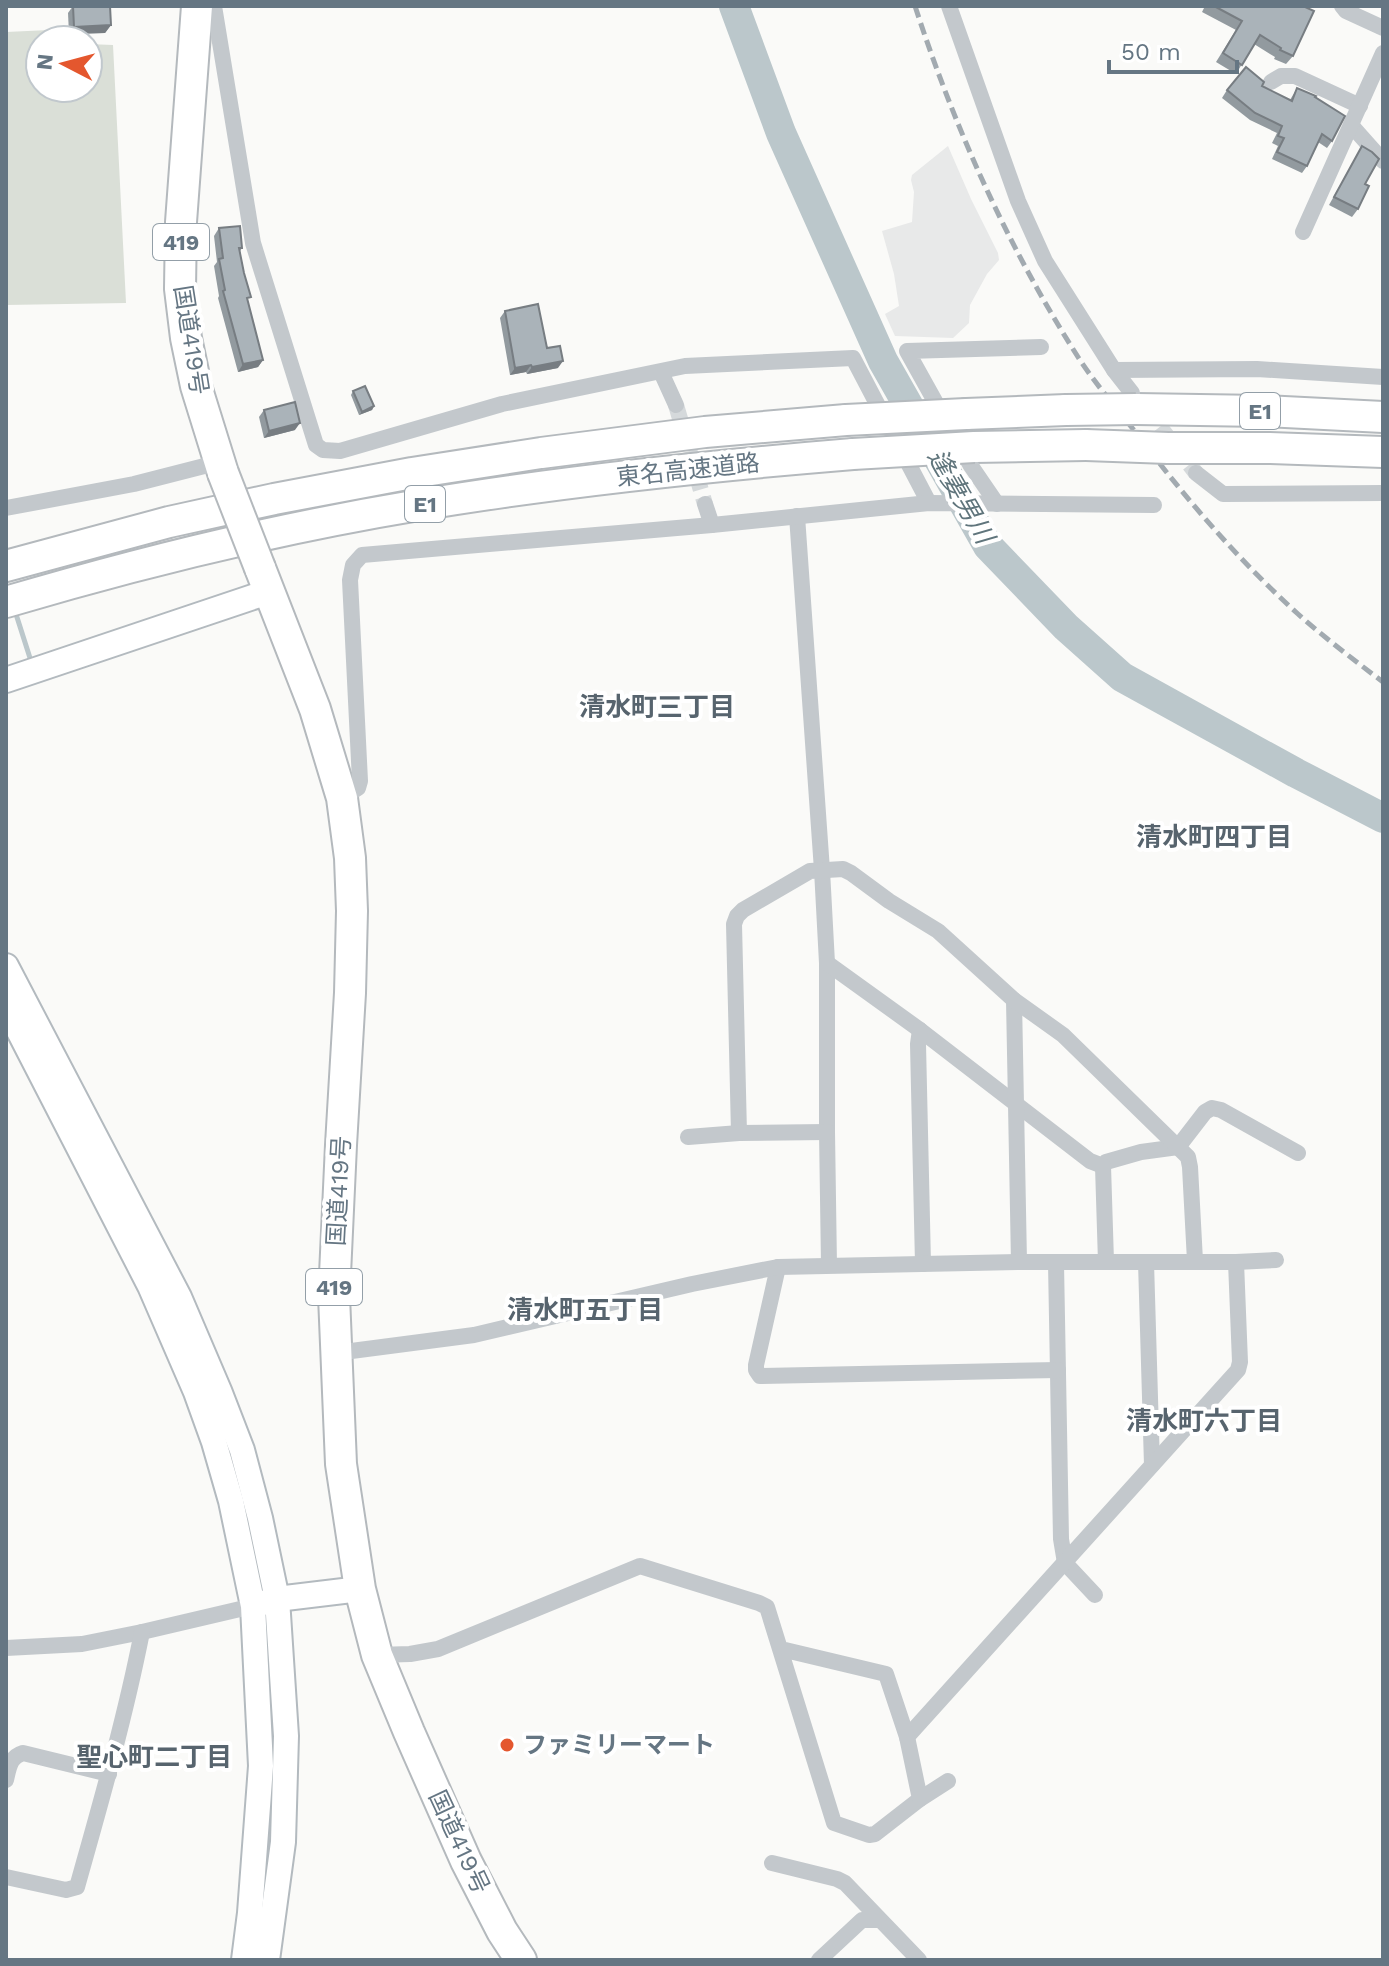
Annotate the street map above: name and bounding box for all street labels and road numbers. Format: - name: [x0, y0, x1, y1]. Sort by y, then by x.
- road number: 419: [153, 224, 209, 260]
- street label: 国道419号: [169, 283, 213, 397]
- road number: E1: [1240, 393, 1280, 429]
- street label: 東名高速道路: [615, 449, 761, 491]
- road number: E1: [405, 486, 445, 522]
- street label: 国道419号: [322, 1135, 356, 1247]
- road number: 419: [306, 1269, 362, 1305]
- street label: 国道419号: [423, 1786, 495, 1898]

